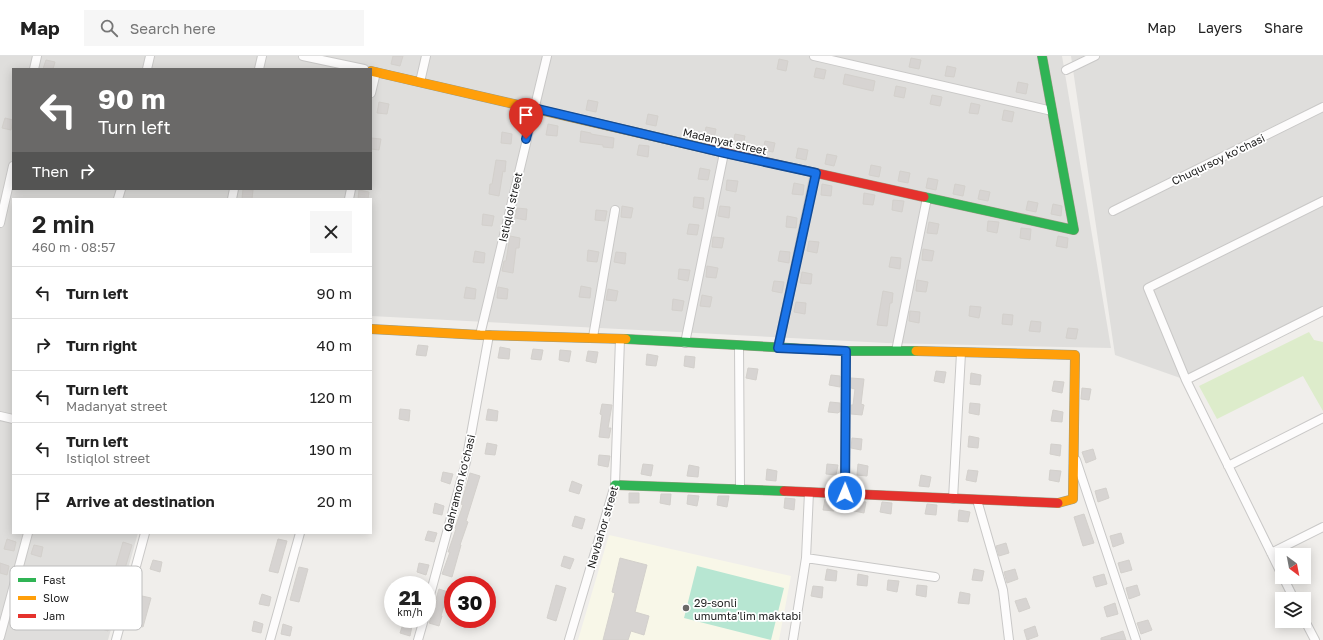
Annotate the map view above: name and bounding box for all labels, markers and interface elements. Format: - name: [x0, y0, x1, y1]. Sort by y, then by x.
- search box: [84, 10, 364, 46]
- text: Map: [20, 16, 60, 39]
- icon: search: [98, 17, 120, 39]
- text: Search here: [130, 19, 216, 37]
- text: Map: [1147, 19, 1176, 36]
- text: Layers: [1198, 19, 1242, 36]
- text: Share: [1264, 19, 1303, 36]
- text: 90 m: [98, 82, 165, 115]
- icon: left: [32, 84, 84, 136]
- pin: [509, 98, 543, 139]
- icon: arrive: [515, 104, 537, 126]
- text: Turn left: [98, 116, 171, 138]
- street label: Madanyat street: [682, 125, 768, 157]
- street label: Chuqursoy ko'chasi: [1169, 131, 1267, 187]
- icon: right: [76, 160, 98, 182]
- text: Then: [32, 162, 68, 180]
- street label: Istiqlol street: [496, 171, 524, 243]
- text: 2 min: [32, 209, 94, 238]
- button: close: [310, 211, 352, 253]
- text: 460 m · 08:57: [32, 239, 115, 255]
- icon: left: [32, 282, 54, 304]
- text: Turn left: [66, 284, 128, 302]
- text: 90 m: [317, 284, 352, 302]
- icon: right: [32, 334, 54, 356]
- text: Turn right: [66, 336, 137, 354]
- text: 40 m: [317, 336, 352, 354]
- text: Turn left: [66, 380, 128, 398]
- icon: left: [32, 386, 54, 408]
- text: 120 m: [310, 388, 352, 406]
- text: Madanyat street: [66, 398, 167, 414]
- text: Turn left: [66, 432, 128, 450]
- street label: Qahramon ko'chasi: [441, 433, 477, 533]
- icon: left: [32, 438, 54, 460]
- text: 190 m: [309, 440, 352, 458]
- text: Istiqlol street: [66, 450, 150, 466]
- position arrow: [824, 472, 866, 514]
- street label: Navbahor street: [584, 484, 620, 570]
- icon: arrive: [32, 490, 54, 512]
- text: Arrive at destination: [66, 492, 215, 510]
- text: 20 m: [317, 492, 352, 510]
- north arrow: [1275, 548, 1311, 584]
- map controls: [1275, 548, 1311, 628]
- legend: [10, 566, 142, 630]
- text: Fast: [43, 573, 66, 586]
- speed limit sign: 30: [444, 576, 496, 628]
- text: 21: [399, 585, 421, 609]
- text: Slow: [43, 591, 69, 604]
- button: layers: [1275, 592, 1311, 628]
- place label: 29-sonli umumta'lim maktabi: [694, 596, 801, 622]
- marker: 29-sonli umumta'lim maktabi: [681, 603, 691, 613]
- text: km/h: [397, 606, 423, 618]
- text: Jam: [43, 609, 65, 622]

